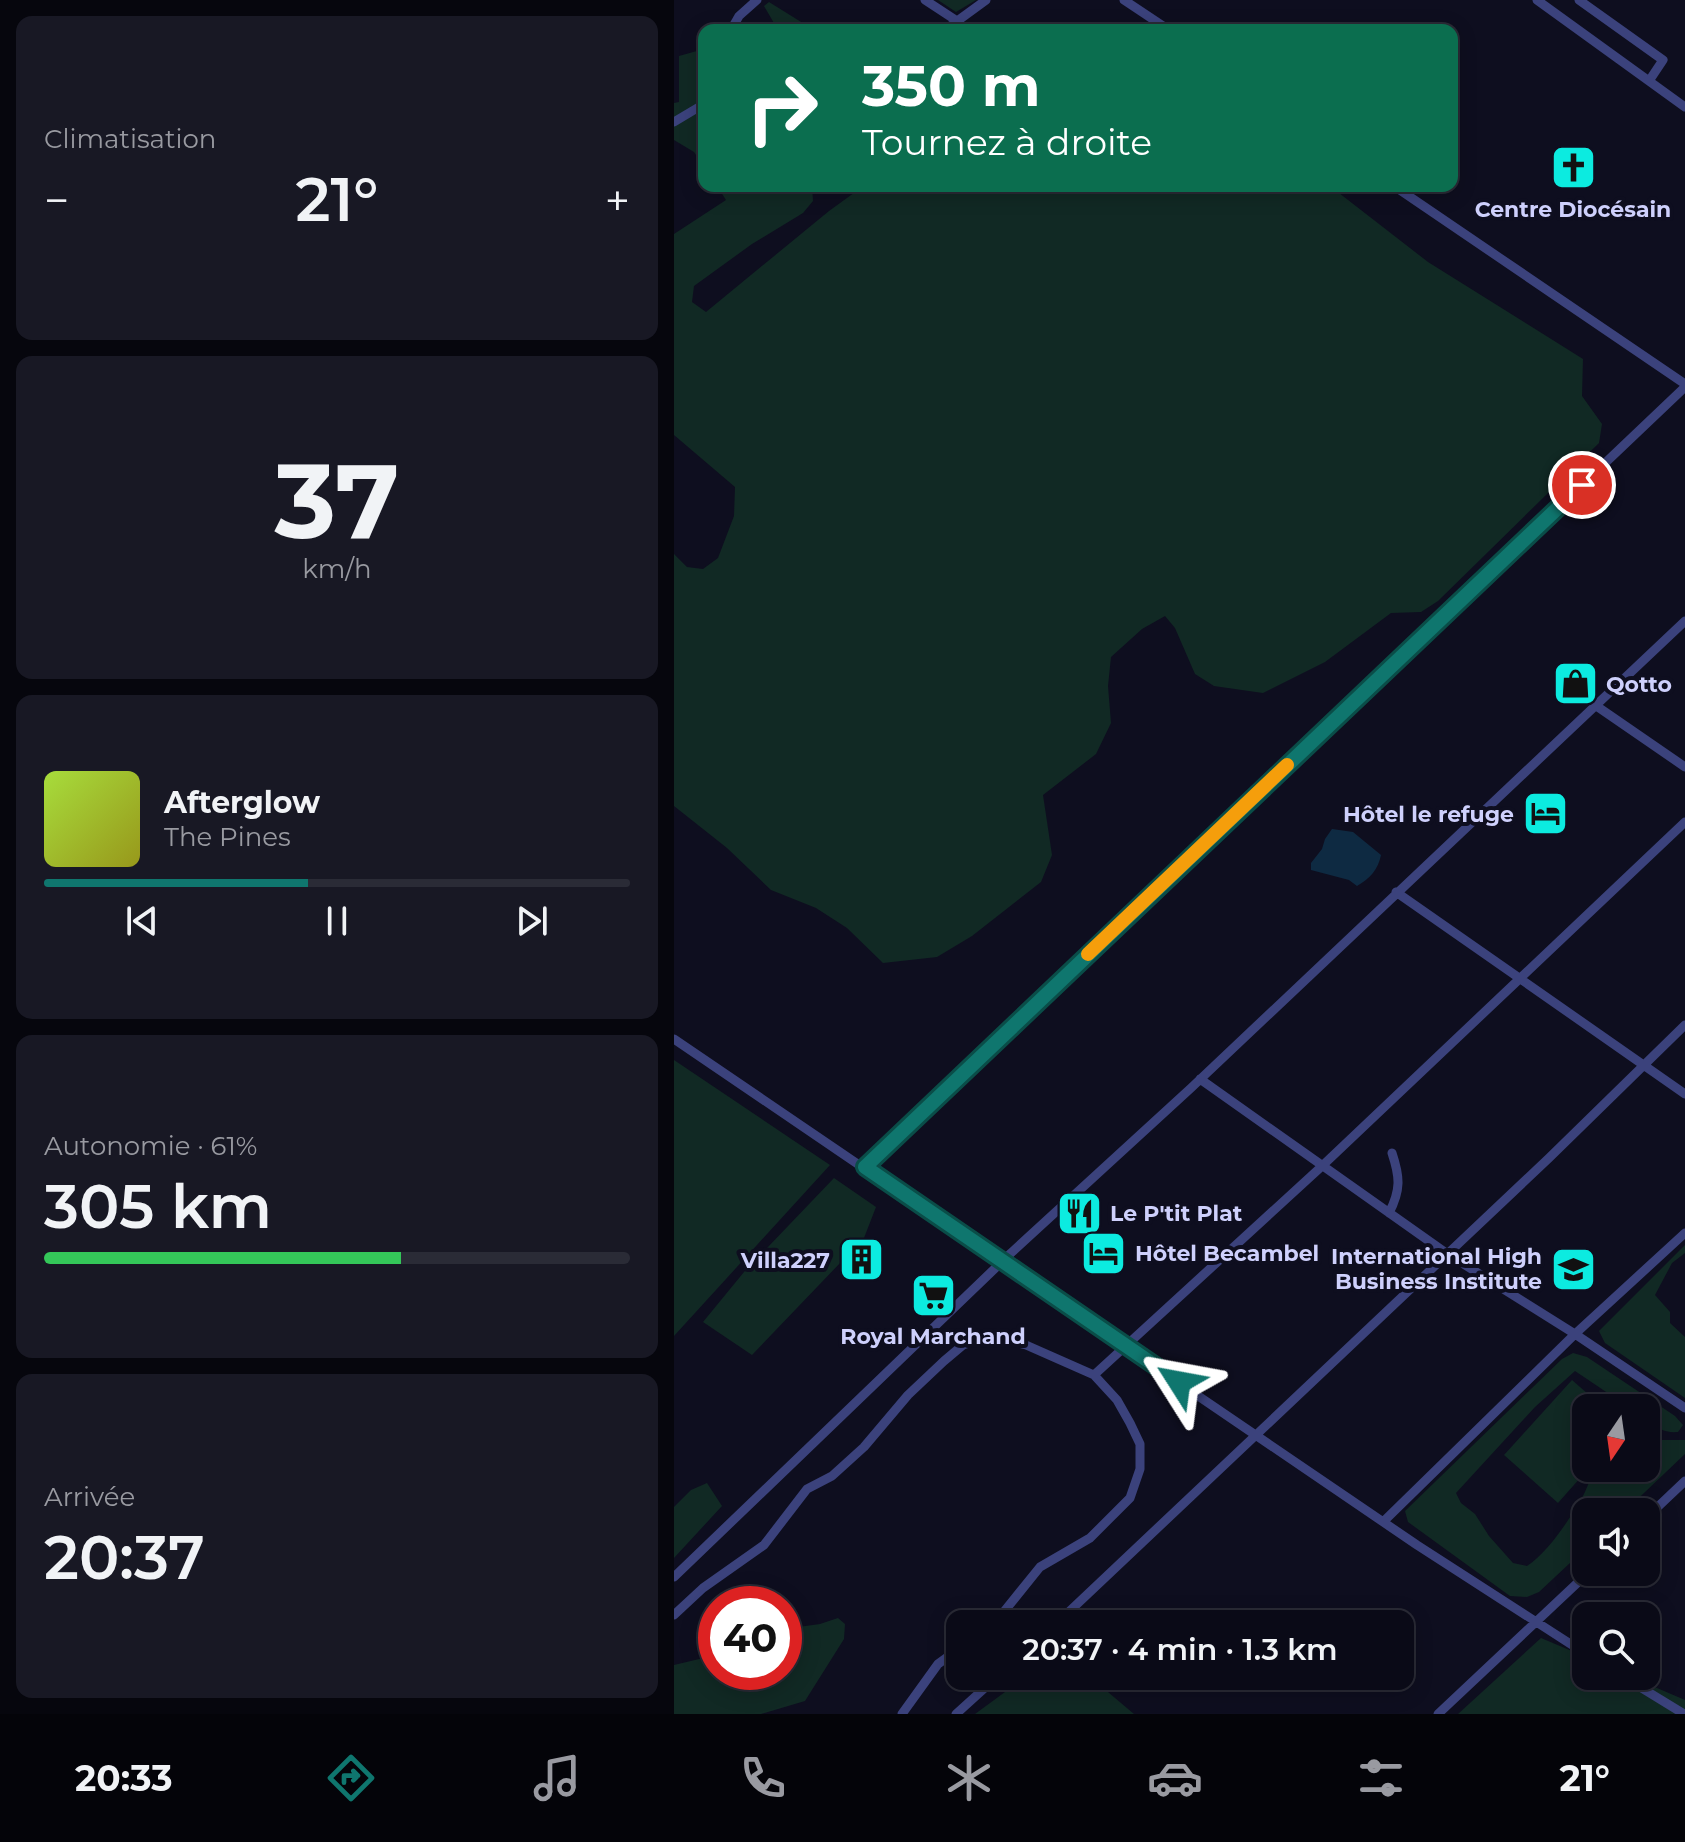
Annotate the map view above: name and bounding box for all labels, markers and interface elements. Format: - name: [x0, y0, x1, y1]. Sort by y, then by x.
- text: 350 m: [862, 52, 1041, 120]
- icon: right: [730, 56, 834, 160]
- text: Tournez à droite: [862, 120, 1152, 164]
- text: Climatisation: [44, 123, 216, 155]
- church icon: Centre Diocésain: [1549, 144, 1597, 192]
- text: 21°: [296, 163, 378, 236]
- text: −: [44, 173, 69, 227]
- text: +: [605, 173, 630, 227]
- place label: Centre Diocésain: [1475, 196, 1671, 223]
- text: 37: [274, 437, 400, 564]
- pin: [1548, 451, 1616, 519]
- icon: arrive: [1560, 463, 1604, 507]
- text: km/h: [302, 553, 372, 585]
- shop icon: Qotto: [1551, 660, 1599, 708]
- place label: Qotto: [1606, 671, 1672, 698]
- text: Afterglow: [164, 784, 320, 821]
- hotel icon: Hôtel le refuge: [1521, 790, 1569, 838]
- place label: Hôtel le refuge: [1343, 801, 1514, 828]
- text: The Pines: [164, 821, 291, 853]
- icon: previous: [120, 899, 164, 943]
- icon: pause: [315, 899, 359, 943]
- icon: next: [510, 899, 554, 943]
- text: Autonomie · 61%: [44, 1130, 257, 1162]
- text: 305 km: [44, 1170, 272, 1243]
- restaurant icon: Le P'tit Plat: [1055, 1189, 1103, 1237]
- place label: Le P'tit Plat: [1110, 1200, 1243, 1227]
- hotel icon: Hôtel Becambel: [1080, 1229, 1128, 1277]
- building icon: Villa227: [837, 1236, 885, 1284]
- place label: Hôtel Becambel: [1135, 1240, 1319, 1267]
- place label: International High Business Institute: [1331, 1243, 1542, 1295]
- school or university icon: International High Business Institute: [1549, 1245, 1597, 1293]
- place label: Villa227: [740, 1247, 830, 1274]
- supermarket icon: Royal Marchand: [909, 1271, 957, 1319]
- place label: Royal Marchand: [840, 1323, 1026, 1350]
- position arrow: [1137, 1340, 1221, 1424]
- north arrow: [1572, 1394, 1660, 1482]
- map controls: [1572, 1394, 1660, 1690]
- text: Arrivée: [44, 1481, 135, 1513]
- button: sound: [1572, 1498, 1660, 1586]
- text: 20:37: [44, 1521, 205, 1594]
- speed limit sign: 40: [698, 1586, 802, 1690]
- button: search: [1572, 1602, 1660, 1690]
- text: 20:37 · 4 min · 1.3 km: [1022, 1631, 1338, 1668]
- icon: directions: [323, 1750, 379, 1806]
- icon: music: [529, 1750, 585, 1806]
- icon: phone: [735, 1750, 791, 1806]
- icon: climate: [941, 1750, 997, 1806]
- icon: car: [1147, 1750, 1203, 1806]
- icon: filters: [1353, 1750, 1409, 1806]
- text: 20:33: [75, 1756, 173, 1800]
- text: 21°: [1560, 1756, 1610, 1800]

